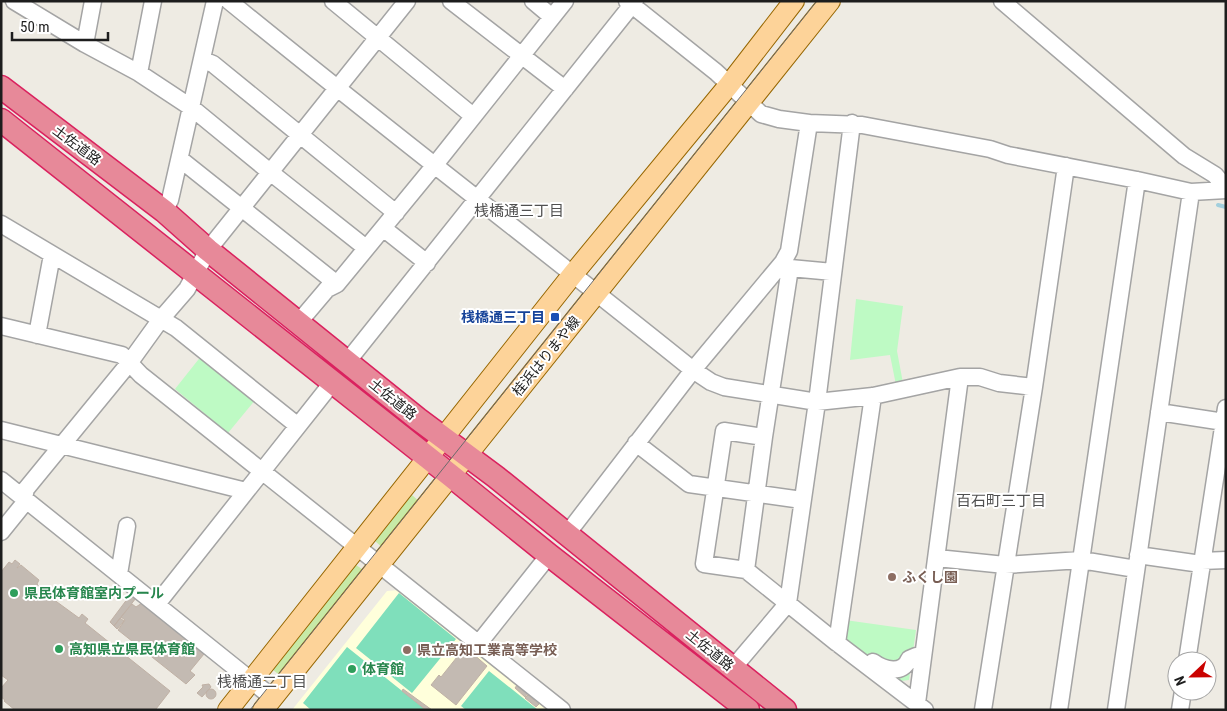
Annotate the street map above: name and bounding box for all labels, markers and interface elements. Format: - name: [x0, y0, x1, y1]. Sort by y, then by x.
- scale bar: [12, 10, 109, 42]
- text: 50 m: [20, 18, 50, 36]
- street label: 土佐道路: [50, 122, 104, 168]
- district label: 桟橋通三丁目: [474, 202, 564, 220]
- place label: 桟橋通三丁目: [461, 309, 545, 325]
- marker: 桟橋通三丁目: [549, 311, 561, 323]
- street label: 桂浜はりまや線: [509, 313, 583, 399]
- street label: 土佐道路: [366, 375, 420, 423]
- district label: 百石町三丁目: [956, 492, 1046, 510]
- place label: ふくし園: [902, 569, 958, 585]
- marker: ふくし園: [886, 571, 898, 583]
- place label: 県民体育館室内プール: [24, 585, 164, 601]
- marker: 県民体育館室内プール: [8, 587, 20, 599]
- street label: 土佐道路: [683, 626, 737, 674]
- place label: 高知県立県民体育館: [69, 641, 195, 657]
- place label: 県立高知工業高等学校: [417, 642, 557, 658]
- marker: 高知県立県民体育館: [53, 643, 65, 655]
- marker: 県立高知工業高等学校: [401, 644, 413, 656]
- north arrow: [1167, 651, 1217, 701]
- place label: 体育館: [362, 661, 404, 677]
- marker: 体育館: [346, 663, 358, 675]
- district label: 桟橋通二丁目: [217, 673, 307, 691]
- text: N: [1171, 674, 1189, 688]

